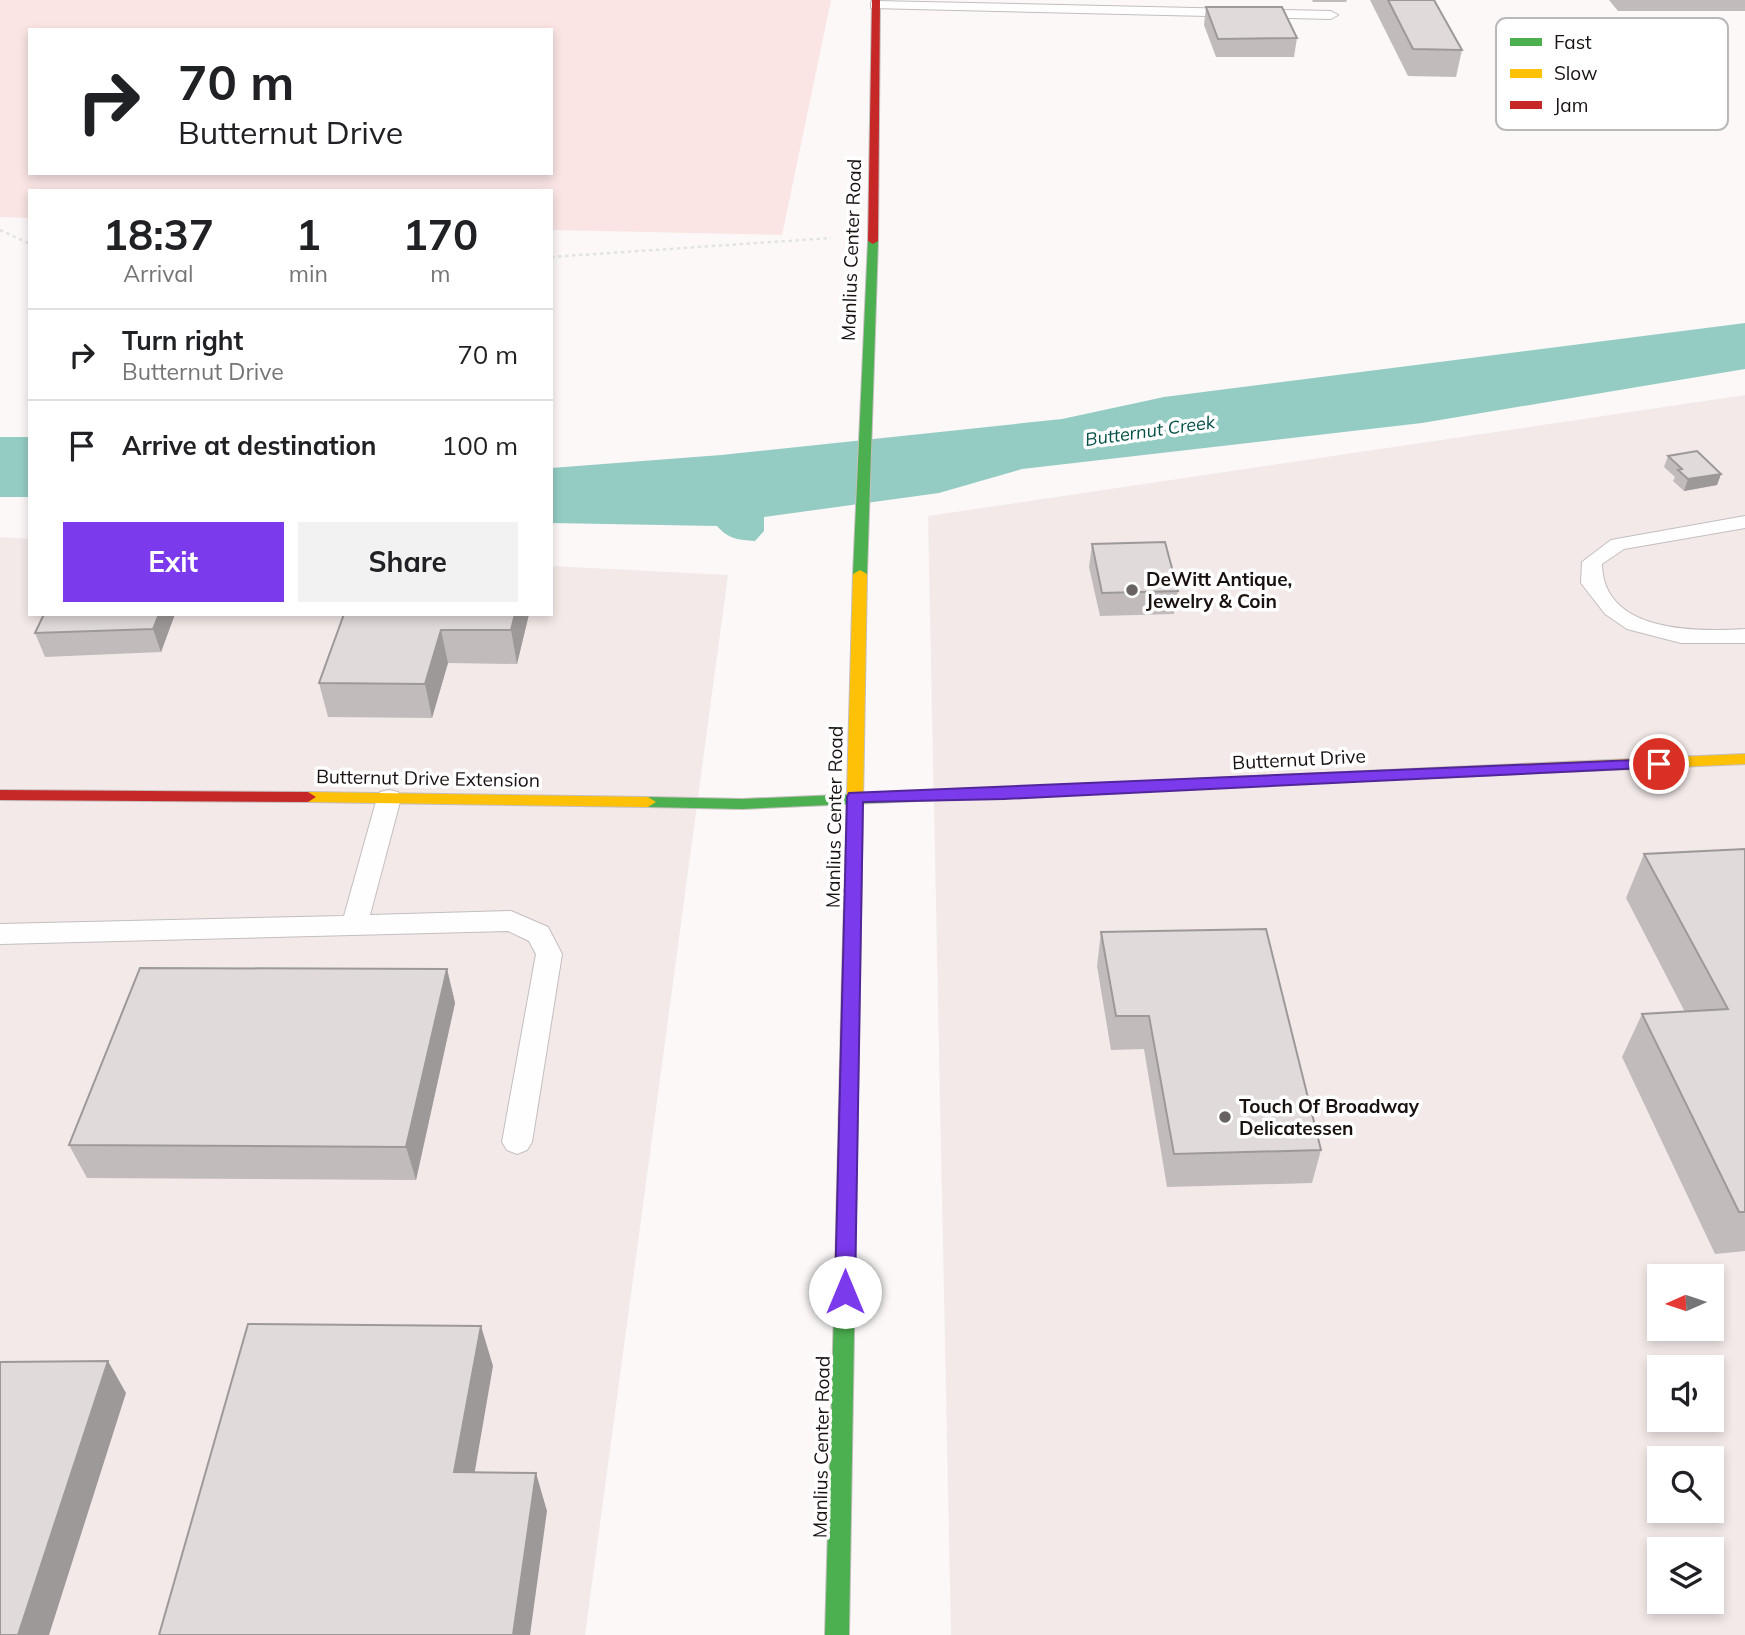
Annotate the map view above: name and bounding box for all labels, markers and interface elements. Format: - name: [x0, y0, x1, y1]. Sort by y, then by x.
- legend: [1496, 18, 1728, 130]
- text: Fast: [1554, 30, 1592, 54]
- text: 70 m: [178, 51, 294, 112]
- icon: right: [63, 56, 154, 147]
- text: Slow: [1554, 61, 1598, 85]
- text: Jam: [1554, 93, 1588, 117]
- text: Butternut Drive: [178, 112, 403, 152]
- street label: Manlius Center Road: [836, 158, 866, 342]
- text: 18:37: [103, 208, 214, 261]
- text: 1: [296, 208, 321, 261]
- text: 170: [403, 208, 478, 261]
- text: Arrival: [123, 259, 194, 288]
- text: min: [289, 259, 328, 288]
- text: m: [430, 259, 451, 288]
- text: Turn right: [122, 324, 243, 357]
- icon: right: [63, 336, 101, 374]
- text: 70 m: [457, 338, 518, 371]
- text: Butternut Drive: [122, 357, 284, 386]
- water label: Butternut Creek: [1084, 410, 1217, 451]
- icon: arrive: [63, 427, 101, 465]
- text: Arrive at destination: [122, 429, 377, 462]
- text: 100 m: [442, 429, 518, 462]
- button: Exit: [63, 522, 284, 602]
- button: Share: [298, 522, 518, 602]
- place label: DeWitt Antique, Jewelry & Coin: [1146, 567, 1292, 613]
- marker: DeWitt Antique, Jewelry & Coin: [1124, 582, 1140, 598]
- street label: Manlius Center Road: [820, 726, 848, 908]
- pin: [1629, 734, 1689, 794]
- street label: Butternut Drive: [1232, 744, 1366, 774]
- icon: arrive: [1640, 745, 1678, 783]
- street label: Butternut Drive Extension: [316, 764, 540, 792]
- place label: Touch Of Broadway Delicatessen: [1239, 1094, 1420, 1140]
- marker: Touch Of Broadway Delicatessen: [1217, 1109, 1233, 1125]
- position arrow: [808, 1255, 882, 1329]
- north arrow: [1647, 1264, 1724, 1340]
- map controls: [1647, 1264, 1724, 1614]
- button: sound: [1647, 1355, 1724, 1432]
- street label: Manlius Center Road: [807, 1356, 835, 1538]
- button: search: [1647, 1446, 1724, 1523]
- button: layers: [1647, 1537, 1724, 1614]

